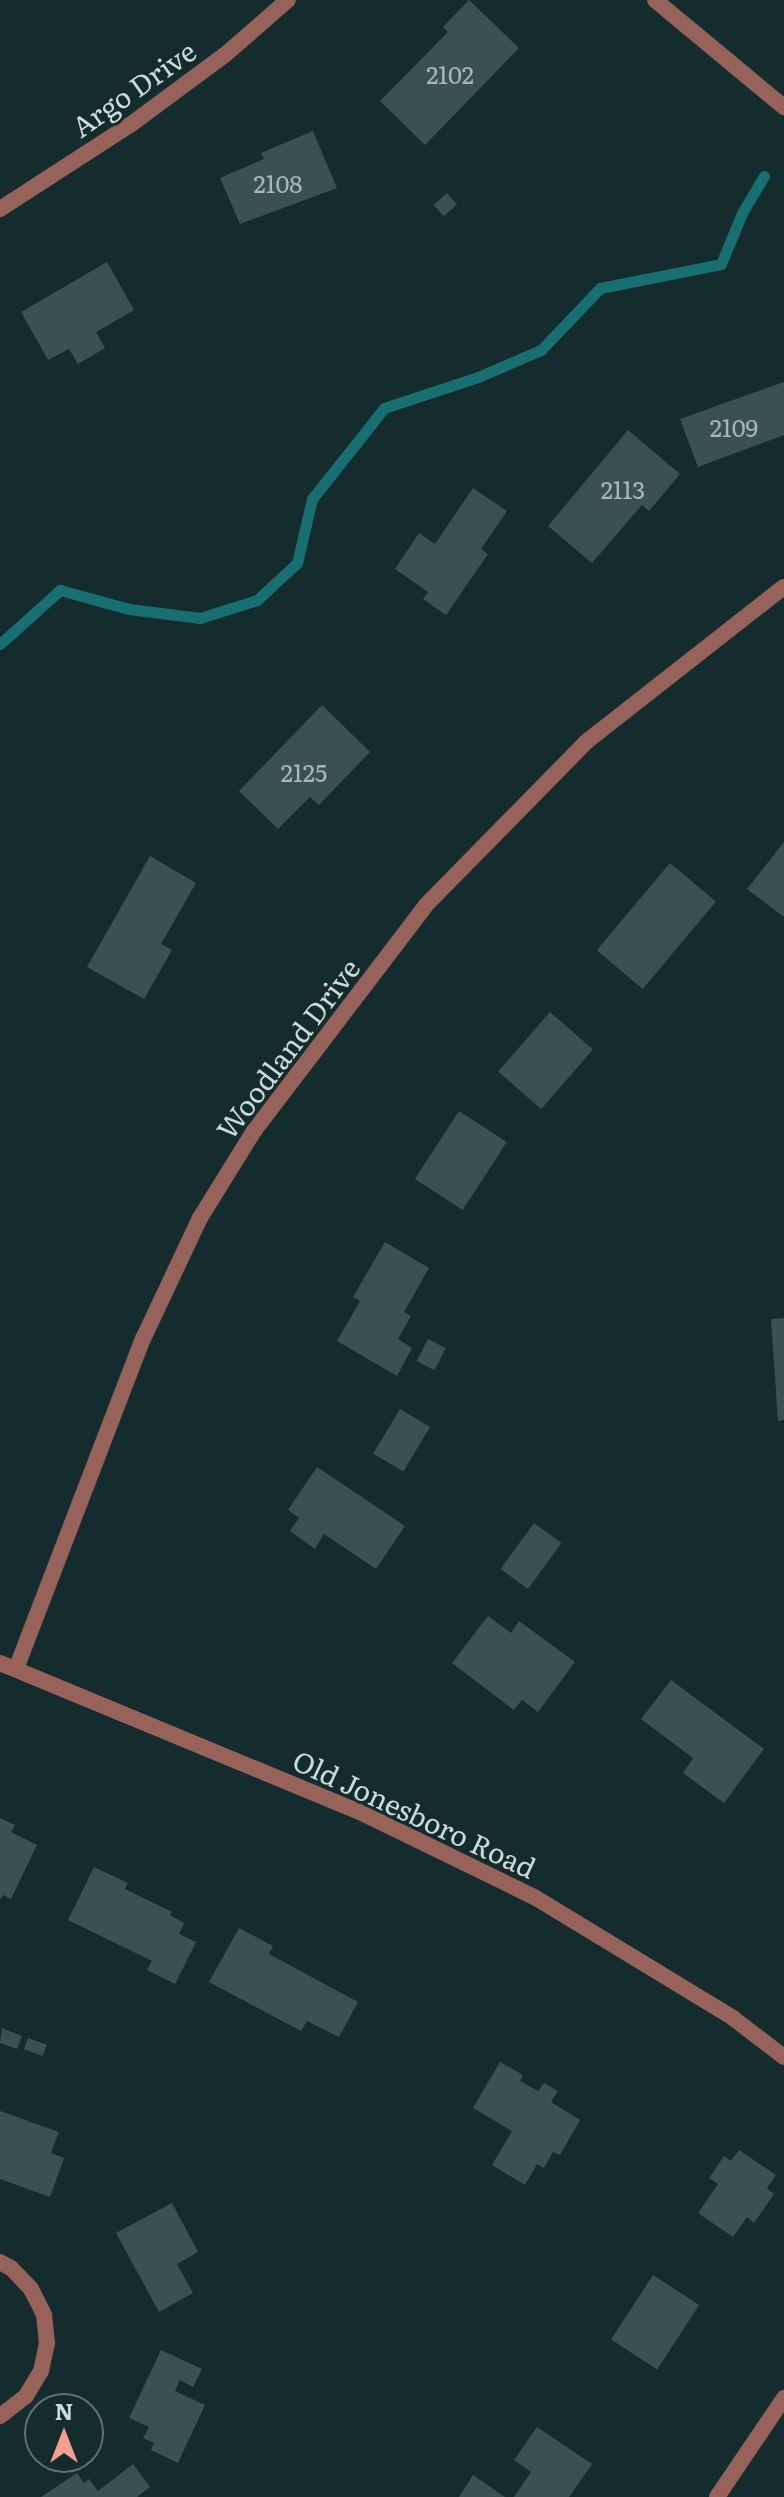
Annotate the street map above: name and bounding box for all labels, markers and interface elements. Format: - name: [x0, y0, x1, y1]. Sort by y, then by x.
- street label: Argo Drive: [64, 33, 202, 143]
- house number: 2102: [426, 60, 474, 88]
- house number: 2108: [253, 169, 303, 197]
- house number: 2109: [710, 413, 758, 441]
- house number: 2113: [601, 475, 645, 503]
- house number: 2125: [281, 758, 327, 786]
- street label: Woodland Drive: [208, 951, 366, 1145]
- street label: Old Jonesboro Road: [288, 1742, 542, 1884]
- north arrow: [24, 2393, 104, 2473]
- text: N: [55, 2394, 73, 2427]

